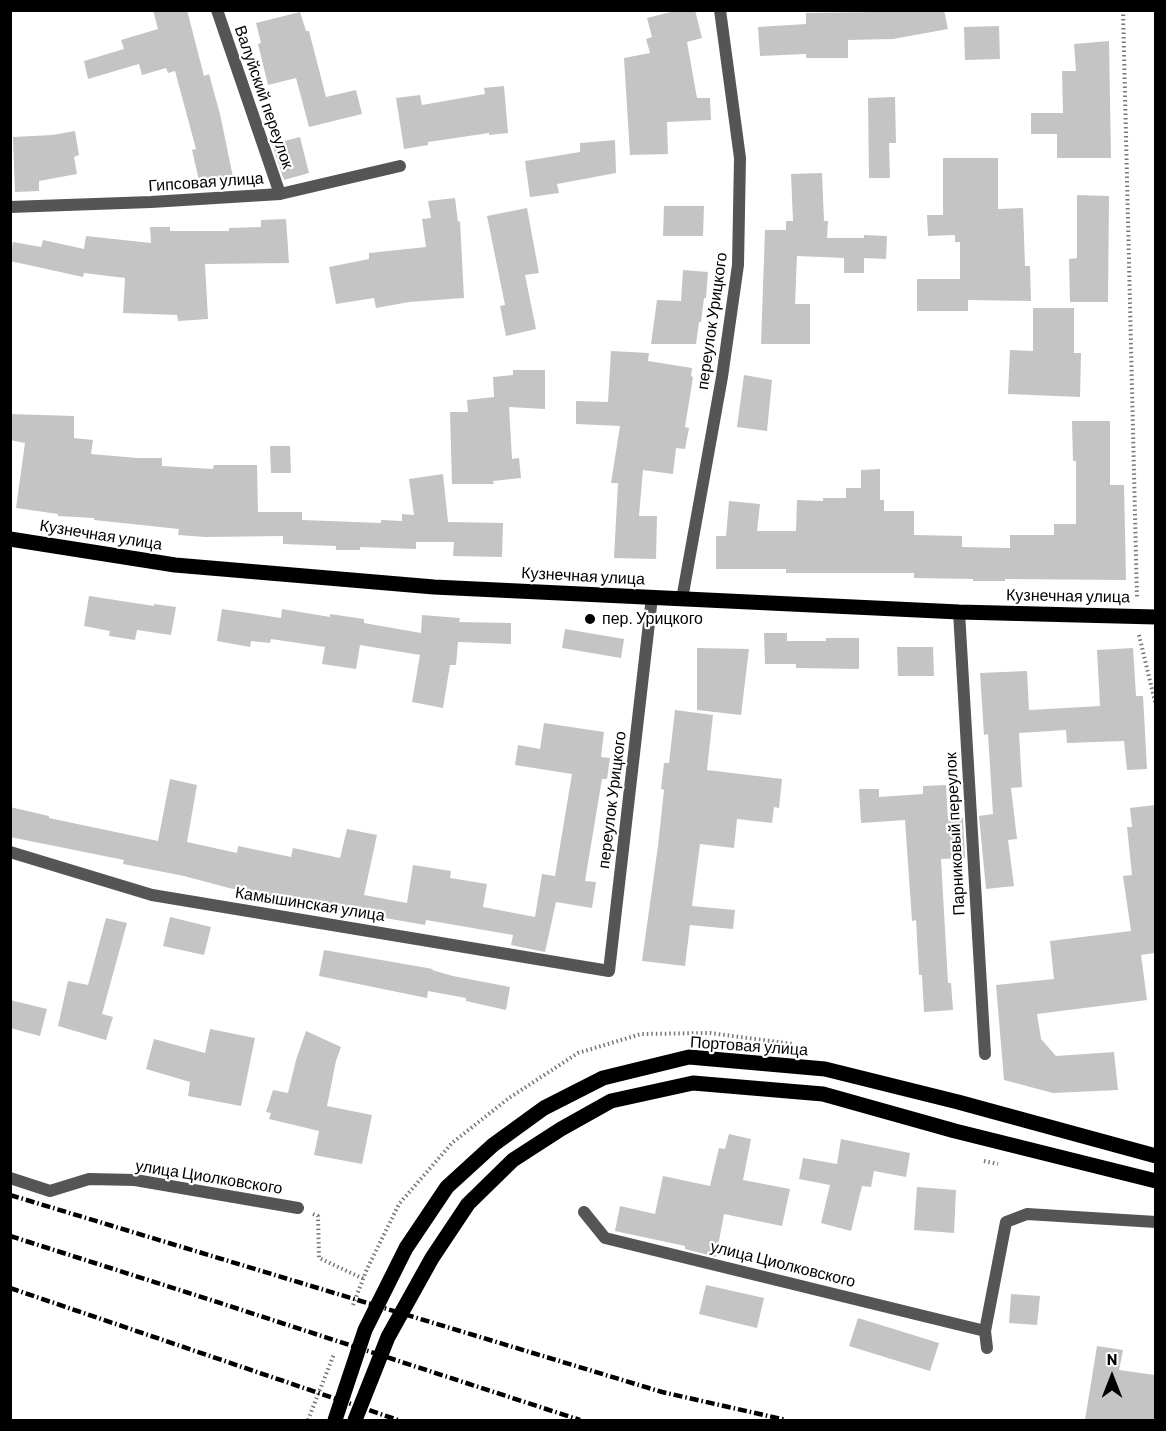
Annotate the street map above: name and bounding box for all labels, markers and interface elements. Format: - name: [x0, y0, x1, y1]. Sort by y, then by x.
- street label: Валуйский переулок: [230, 23, 298, 171]
- street label: Гипсовая улица: [148, 168, 264, 196]
- street label: переулок Урицкого: [693, 251, 731, 391]
- street label: Кузнечная улица: [38, 516, 164, 554]
- street label: Кузнечная улица: [521, 563, 645, 589]
- street label: Кузнечная улица: [1006, 585, 1130, 607]
- place label: пер. Урицкого: [602, 609, 703, 629]
- marker: пер. Урицкого: [583, 612, 597, 626]
- street label: переулок Урицкого: [594, 730, 630, 870]
- street label: Парниковый переулок: [941, 752, 969, 916]
- street label: Камышинская улица: [234, 883, 386, 925]
- street label: Портовая улица: [689, 1032, 809, 1060]
- street label: улица Циолковского: [134, 1156, 284, 1198]
- street label: улица Циолковского: [709, 1237, 857, 1291]
- north arrow: [1082, 1347, 1142, 1407]
- text: N: [1107, 1349, 1117, 1368]

